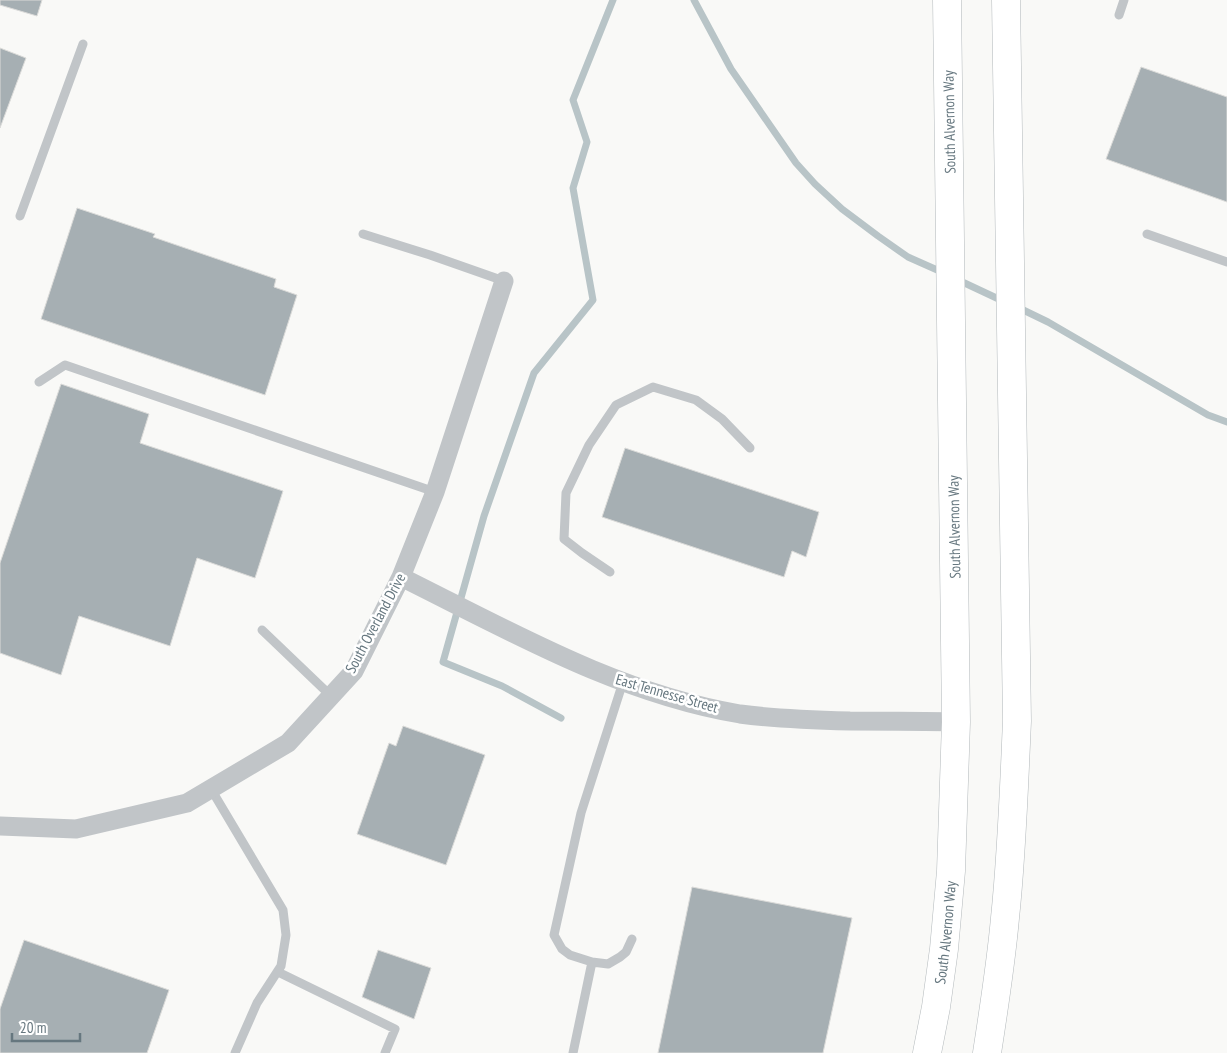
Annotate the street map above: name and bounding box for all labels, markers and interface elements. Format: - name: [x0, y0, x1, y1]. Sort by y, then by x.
- street label: South Alvernon Way: [939, 70, 959, 174]
- street label: South Alvernon Way: [944, 475, 964, 579]
- street label: South Overland Drive: [341, 570, 409, 676]
- street label: East Tennesse Street: [614, 669, 720, 717]
- street label: South Alvernon Way: [930, 880, 960, 985]
- scale bar: [12, 1010, 80, 1042]
- text: 20 m: [20, 1018, 46, 1037]

